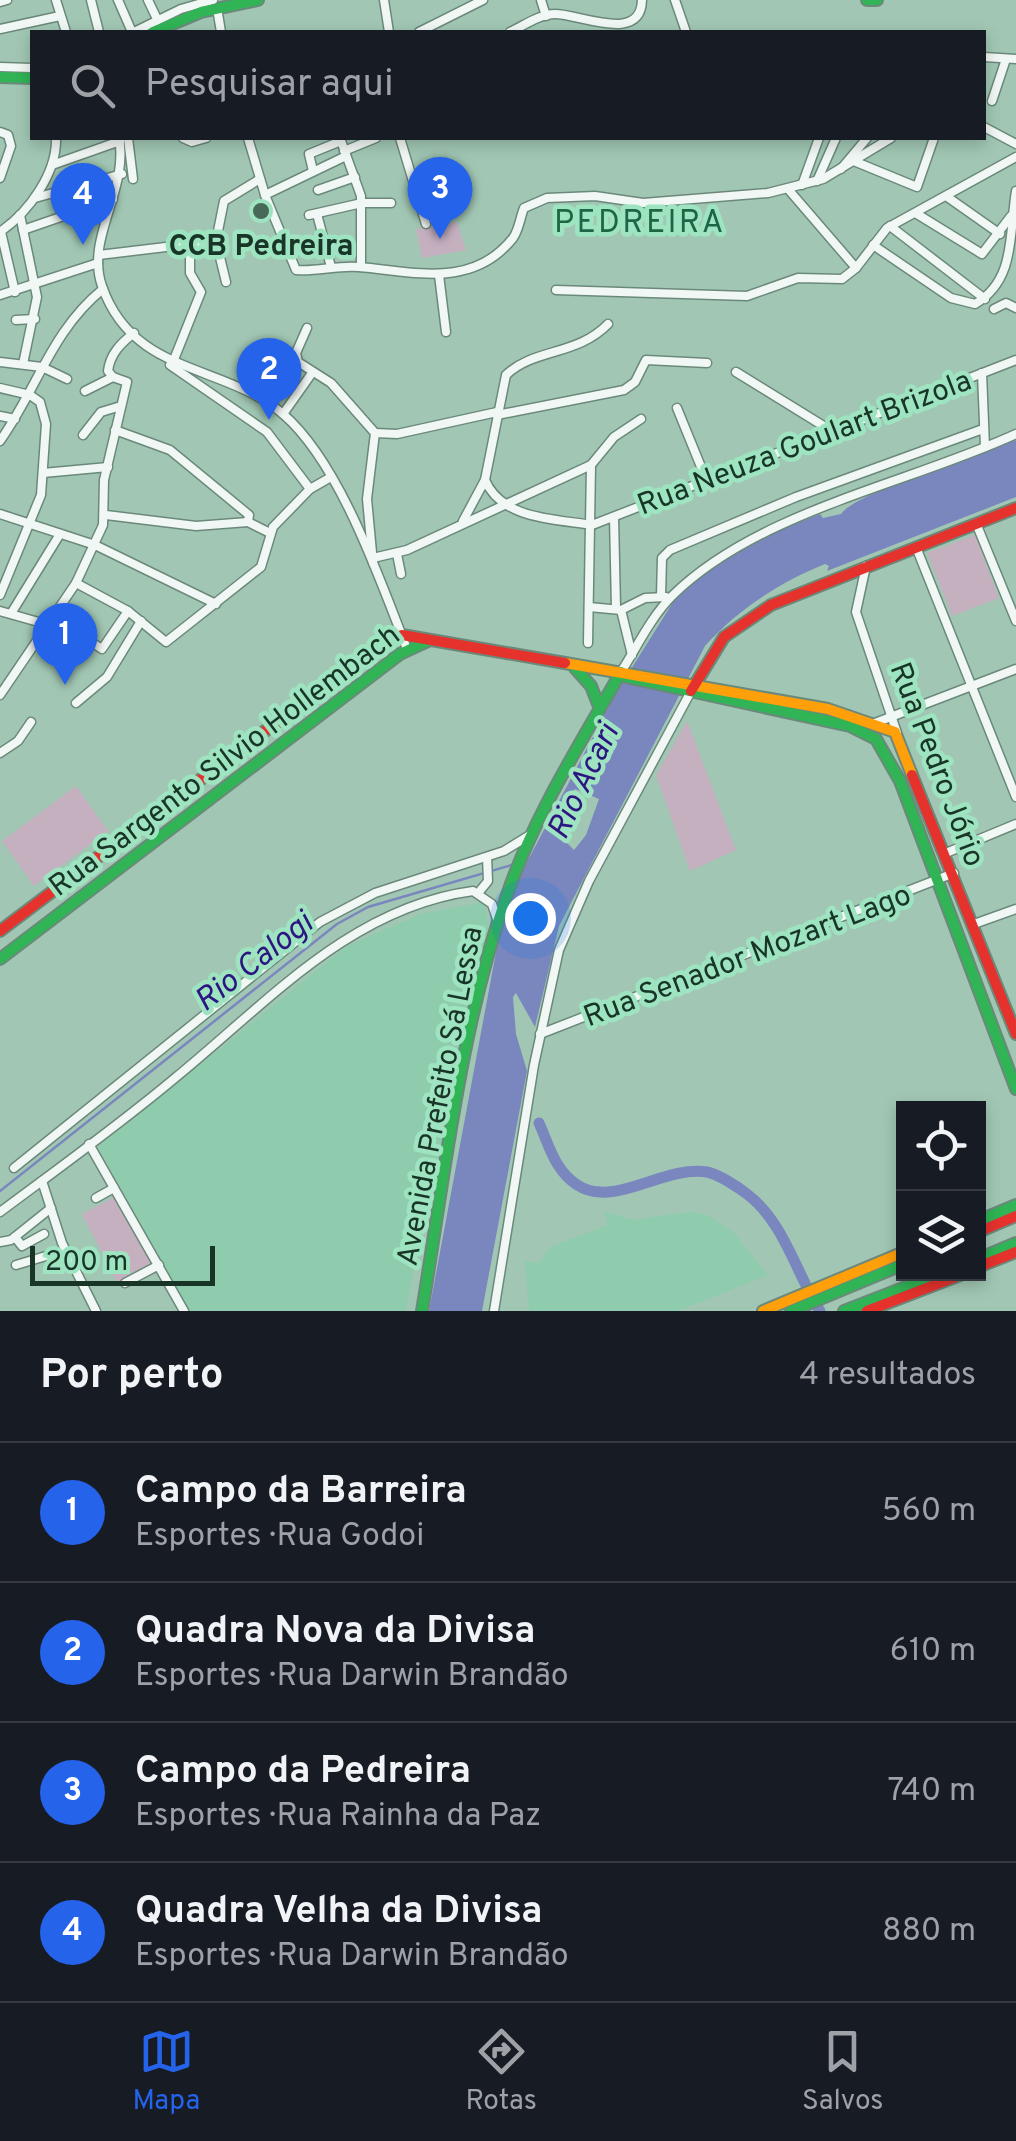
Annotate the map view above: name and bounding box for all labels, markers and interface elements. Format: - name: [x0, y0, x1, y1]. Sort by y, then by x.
- search box: [30, 30, 986, 140]
- icon: search: [65, 58, 120, 113]
- text: Pesquisar aqui: [145, 61, 394, 110]
- pin: 3: [408, 156, 472, 239]
- pin: 4: [51, 162, 116, 245]
- marker: CCB Pedreira: [250, 200, 272, 222]
- district label: PEDREIRA: [554, 204, 726, 244]
- place label: CCB Pedreira: [168, 229, 354, 266]
- pin: 2: [236, 338, 302, 420]
- street label: Rua Neuza Goulart Brizola: [633, 364, 977, 525]
- pin: 1: [32, 602, 98, 685]
- street label: Rua Sargento Silvio Hollembach: [43, 618, 408, 906]
- street label: Rua Pedro Jório: [880, 658, 992, 872]
- water label: Rio Acari: [540, 716, 631, 846]
- street label: Rua Senador Mozart Lago: [579, 878, 917, 1037]
- your location: [505, 893, 556, 944]
- water label: Rio Calogi: [188, 903, 324, 1022]
- street label: Avenida Prefeito Sá Lessa: [390, 924, 493, 1269]
- map controls: [896, 1101, 986, 1281]
- button: locate: [896, 1101, 986, 1191]
- button: layers: [896, 1191, 986, 1281]
- scale bar: [30, 1241, 215, 1286]
- text: 200 m: [45, 1245, 128, 1281]
- text: Por perto: [40, 1350, 224, 1403]
- text: 4 resultados: [799, 1356, 976, 1396]
- text: Campo da Barreira: [135, 1468, 467, 1517]
- text: 1: [66, 1492, 79, 1532]
- text: 560 m: [882, 1492, 976, 1532]
- text: Esportes · Rua Godoi: [135, 1517, 424, 1557]
- text: Quadra Nova da Divisa: [135, 1608, 535, 1657]
- text: 2: [63, 1632, 82, 1672]
- text: 610 m: [890, 1632, 976, 1672]
- text: Esportes · Rua Darwin Brandão: [135, 1657, 569, 1697]
- text: Campo da Pedreira: [135, 1748, 471, 1797]
- text: 3: [63, 1772, 82, 1812]
- text: 740 m: [887, 1772, 976, 1812]
- text: Esportes · Rua Rainha da Paz: [135, 1797, 541, 1837]
- text: Quadra Velha da Divisa: [135, 1888, 542, 1937]
- text: 4: [62, 1912, 83, 1952]
- text: 880 m: [882, 1912, 976, 1952]
- text: Esportes · Rua Darwin Brandão: [135, 1937, 569, 1977]
- tab: Mapa: [133, 2024, 200, 2120]
- tab: Rotas: [465, 2024, 537, 2120]
- tab: Salvos: [802, 2024, 883, 2120]

